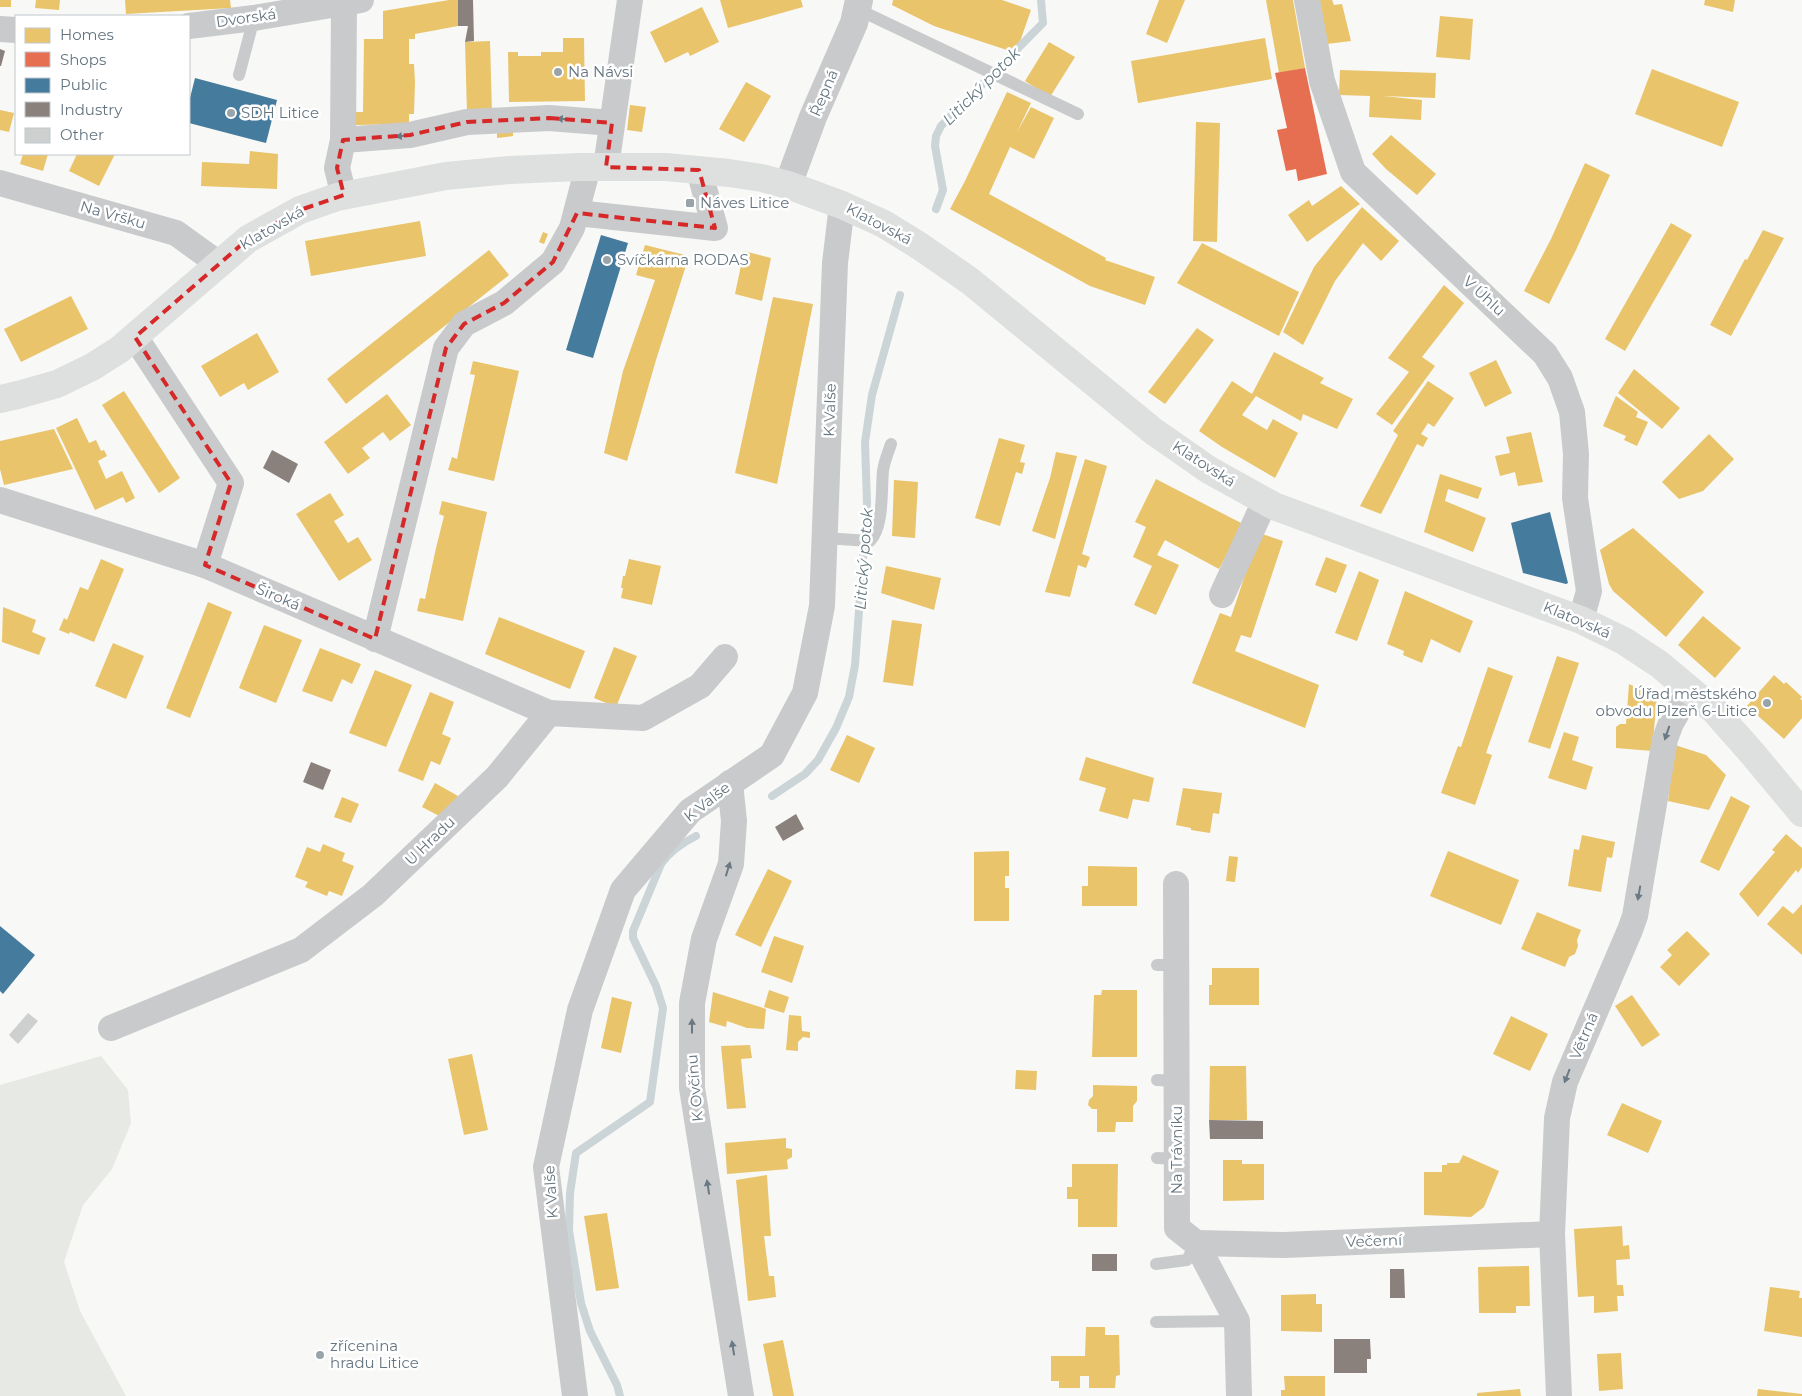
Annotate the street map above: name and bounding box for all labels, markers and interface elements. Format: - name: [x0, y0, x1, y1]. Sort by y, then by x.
- street label: Dvorská: [215, 4, 277, 31]
- legend: [15, 15, 190, 155]
- text: Homes: [60, 25, 114, 44]
- water label: Litický potok: [939, 43, 1025, 129]
- text: Shops: [60, 50, 106, 69]
- place label: Na Návsi: [568, 62, 633, 81]
- marker: Na Návsi: [552, 66, 564, 78]
- street label: Řepná: [805, 67, 842, 119]
- text: Public: [60, 75, 108, 94]
- text: Industry: [60, 100, 123, 119]
- place label: SDH Litice: [241, 103, 319, 122]
- marker: SDH Litice: [225, 107, 237, 119]
- one-way arrow: [555, 115, 571, 123]
- text: Other: [60, 125, 104, 144]
- one-way arrow: [394, 132, 410, 140]
- place label: Náves Litice: [700, 193, 789, 212]
- street label: Na Vršku: [78, 196, 148, 233]
- marker: Náves Litice: [684, 197, 696, 209]
- street label: Klatovská: [843, 198, 915, 249]
- street label: Klatovská: [236, 201, 307, 254]
- place label: Svíčkárna RODAS: [617, 250, 749, 269]
- marker: Svíčkárna RODAS: [601, 254, 613, 266]
- street label: V Úhlu: [1459, 271, 1509, 320]
- street label: K Valše: [819, 383, 840, 437]
- street label: Klatovská: [1169, 436, 1239, 491]
- water label: Litický potok: [850, 506, 877, 611]
- street label: Široká: [253, 579, 303, 614]
- street label: Klatovská: [1541, 597, 1614, 642]
- place label: Úřad městského obvodu Plzeň 6-Litice: [1596, 684, 1757, 720]
- marker: Úřad městského obvodu Plzeň 6-Litice: [1761, 697, 1773, 709]
- one-way arrow: [1663, 726, 1671, 741]
- street label: K Valše: [680, 778, 734, 826]
- street label: U Hradu: [401, 812, 459, 869]
- one-way arrow: [725, 861, 733, 876]
- one-way arrow: [1635, 885, 1643, 901]
- street label: Větrná: [1565, 1009, 1602, 1062]
- one-way arrow: [688, 1018, 696, 1034]
- street label: K Ovčínu: [682, 1054, 707, 1123]
- one-way arrow: [1563, 1069, 1571, 1083]
- street label: Na Trávníku: [1167, 1106, 1186, 1194]
- street label: K Valše: [539, 1165, 562, 1219]
- one-way arrow: [704, 1179, 712, 1195]
- street label: Večerní: [1346, 1230, 1403, 1251]
- place label: zřícenina hradu Litice: [330, 1336, 419, 1372]
- one-way arrow: [729, 1339, 737, 1355]
- marker: zřícenina hradu Litice: [314, 1349, 326, 1361]

